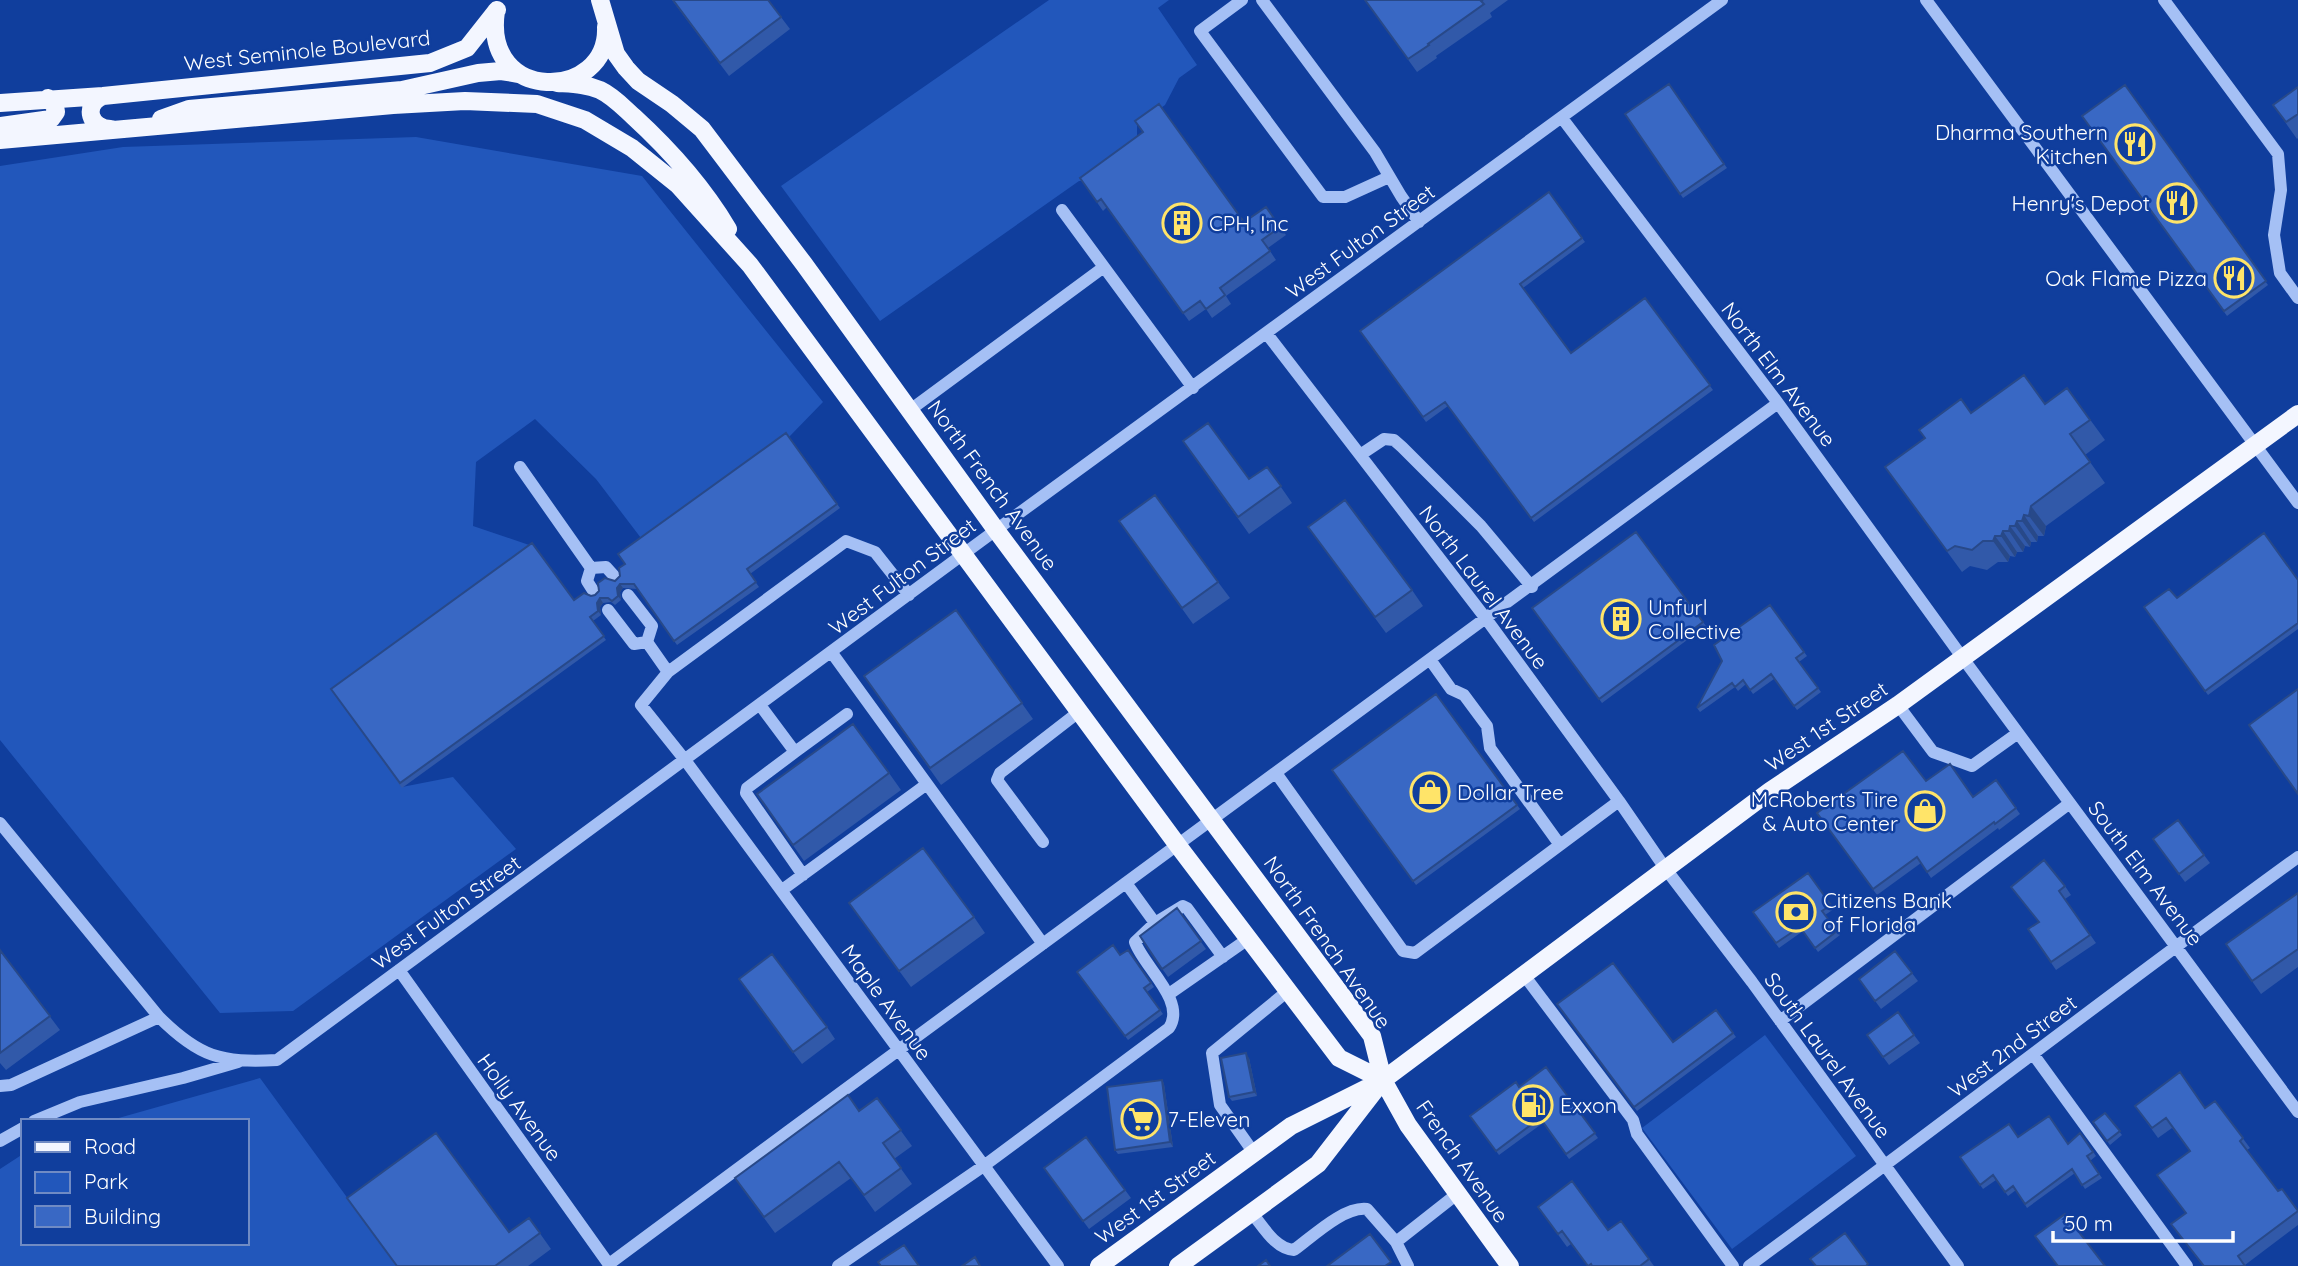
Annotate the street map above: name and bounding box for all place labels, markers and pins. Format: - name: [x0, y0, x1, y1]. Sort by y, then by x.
- place label: Dharma Southern Kitchen: [1935, 119, 2108, 169]
- restaurant icon: Dharma Southern Kitchen: [2114, 123, 2156, 165]
- restaurant icon: Henry's Depot: [2156, 182, 2198, 224]
- place label: Henry's Depot: [2012, 190, 2150, 216]
- building icon: CPH, Inc: [1161, 202, 1203, 244]
- place label: CPH, Inc: [1209, 210, 1289, 236]
- restaurant icon: Oak Flame Pizza: [2213, 257, 2255, 299]
- place label: Oak Flame Pizza: [2045, 265, 2207, 291]
- place label: Unfurl Collective: [1648, 594, 1741, 644]
- building icon: Unfurl Collective: [1600, 598, 1642, 640]
- shop icon: Dollar Tree: [1409, 771, 1451, 813]
- place label: Dollar Tree: [1457, 779, 1564, 805]
- place label: McRoberts Tire & Auto Center: [1751, 786, 1898, 836]
- shop icon: McRoberts Tire & Auto Center: [1904, 790, 1946, 832]
- place label: Citizens Bank of Florida: [1823, 887, 1952, 937]
- bank icon: Citizens Bank of Florida: [1775, 891, 1817, 933]
- fuel station icon: Exxon: [1512, 1084, 1554, 1126]
- place label: Exxon: [1560, 1092, 1617, 1118]
- supermarket icon: 7-Eleven: [1120, 1098, 1162, 1140]
- place label: 7-Eleven: [1168, 1106, 1250, 1132]

